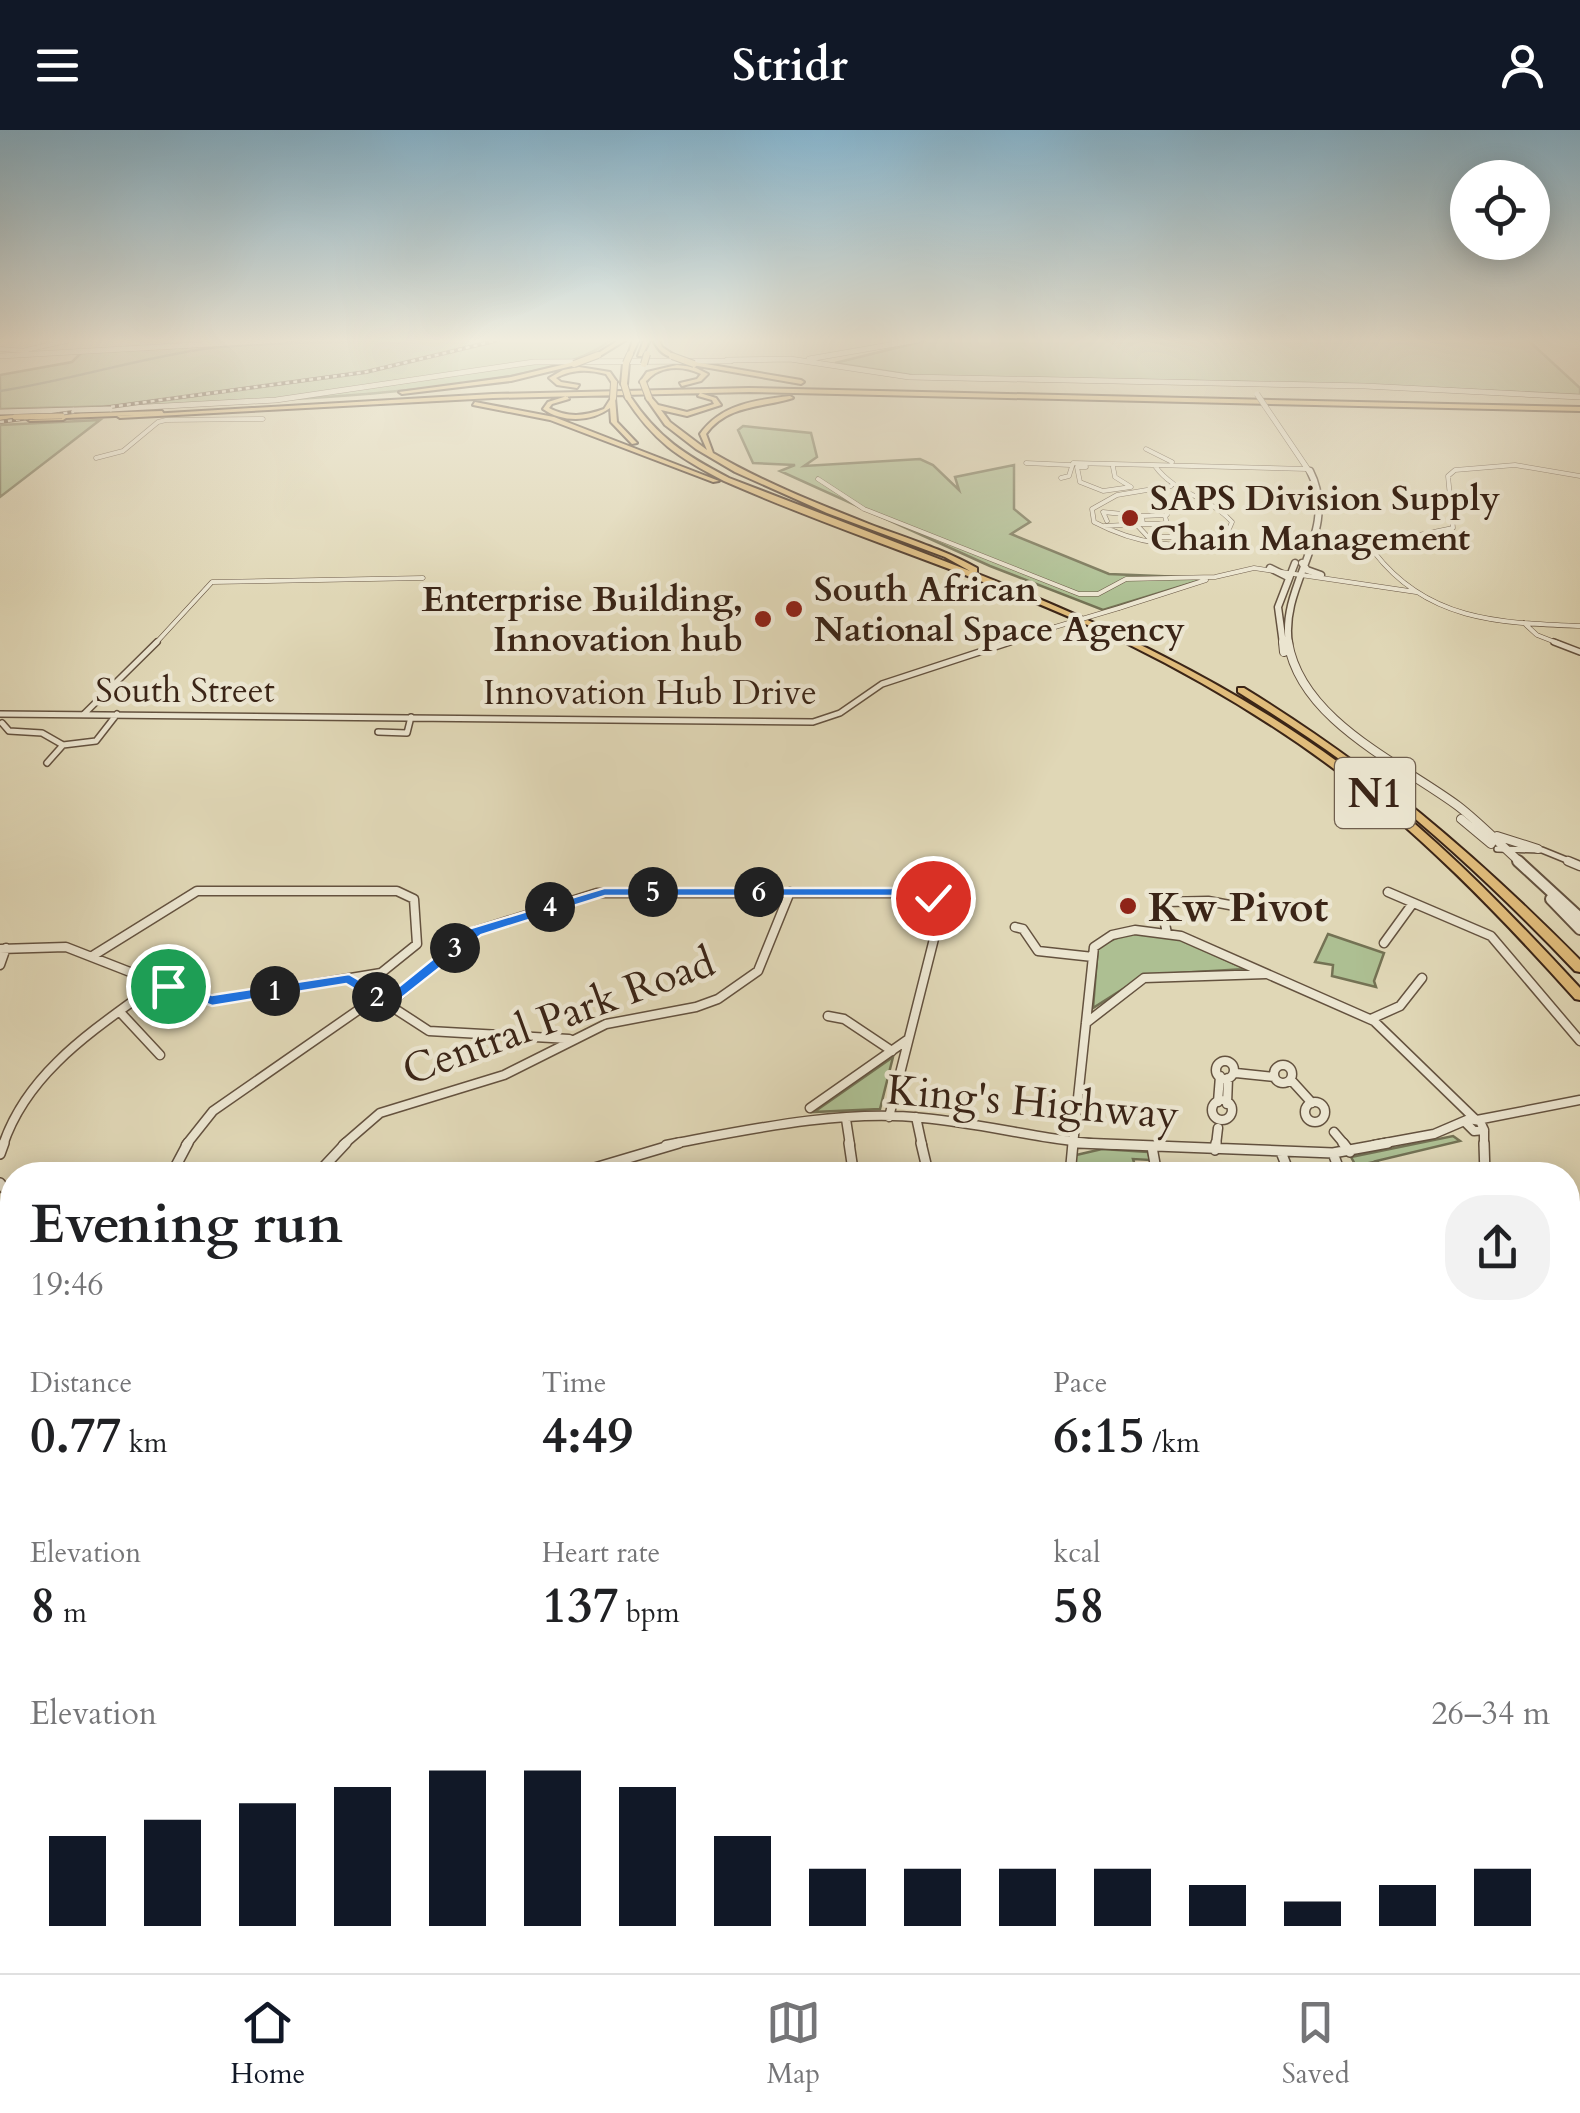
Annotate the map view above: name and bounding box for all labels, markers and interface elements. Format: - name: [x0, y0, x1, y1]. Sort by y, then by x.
- text: Stridr: [732, 35, 848, 96]
- icon: menu: [30, 38, 85, 93]
- icon: person: [1495, 38, 1550, 93]
- map controls: [1450, 160, 1550, 260]
- button: locate: [1450, 160, 1550, 260]
- place label: SAPS Division Supply Chain Management: [1150, 475, 1500, 563]
- marker: SAPS Division Supply Chain Management: [1119, 507, 1141, 529]
- place label: South African National Space Agency: [814, 566, 1185, 654]
- place label: Enterprise Building, Innovation hub: [422, 576, 743, 664]
- marker: South African National Space Agency: [783, 598, 805, 620]
- marker: Enterprise Building, Innovation hub: [752, 608, 774, 630]
- street label: South Street: [95, 667, 275, 715]
- street label: Innovation Hub Drive: [483, 669, 817, 717]
- road number: N1: [1335, 758, 1415, 828]
- pin: [891, 856, 976, 941]
- pin: 5: [628, 867, 678, 917]
- pin: 6: [734, 867, 784, 917]
- icon: check: [906, 871, 961, 926]
- text: 5: [646, 873, 660, 911]
- text: 6: [752, 873, 766, 911]
- place label: Kw Pivot: [1148, 879, 1328, 936]
- pin: 4: [525, 882, 575, 932]
- text: 4: [543, 888, 557, 926]
- marker: Kw Pivot: [1117, 895, 1139, 917]
- pin: 3: [430, 923, 480, 973]
- text: 3: [448, 929, 462, 967]
- street label: Central Park Road: [395, 934, 722, 1099]
- pin: [126, 944, 211, 1029]
- icon: arrive: [141, 959, 196, 1014]
- pin: 1: [250, 966, 300, 1016]
- text: 1: [268, 972, 282, 1010]
- pin: 2: [352, 972, 402, 1022]
- text: 2: [370, 978, 384, 1016]
- street label: King's Highway: [885, 1061, 1181, 1144]
- text: Evening run: [30, 1188, 343, 1262]
- button: share: [1445, 1195, 1550, 1300]
- text: 19:46: [30, 1263, 104, 1307]
- text: Distance: [30, 1364, 132, 1402]
- text: Time: [542, 1364, 606, 1402]
- text: Pace: [1053, 1364, 1107, 1402]
- text: 0.77: [30, 1402, 121, 1470]
- text: 4:49: [542, 1402, 633, 1470]
- text: 6:15: [1053, 1402, 1145, 1470]
- text: km: [121, 1424, 168, 1462]
- text: /km: [1145, 1424, 1200, 1462]
- text: Elevation: [30, 1534, 141, 1572]
- text: Heart rate: [542, 1534, 660, 1572]
- text: kcal: [1053, 1534, 1100, 1572]
- text: 8: [30, 1572, 56, 1640]
- text: 137: [542, 1572, 619, 1640]
- text: 58: [1053, 1572, 1105, 1640]
- text: m: [56, 1594, 87, 1632]
- text: bpm: [619, 1594, 680, 1632]
- text: Elevation: [30, 1692, 157, 1736]
- text: 26–34 m: [1431, 1692, 1550, 1736]
- tab: Home: [230, 1995, 305, 2093]
- tab: Map: [766, 1995, 821, 2093]
- tab: Saved: [1282, 1995, 1350, 2093]

